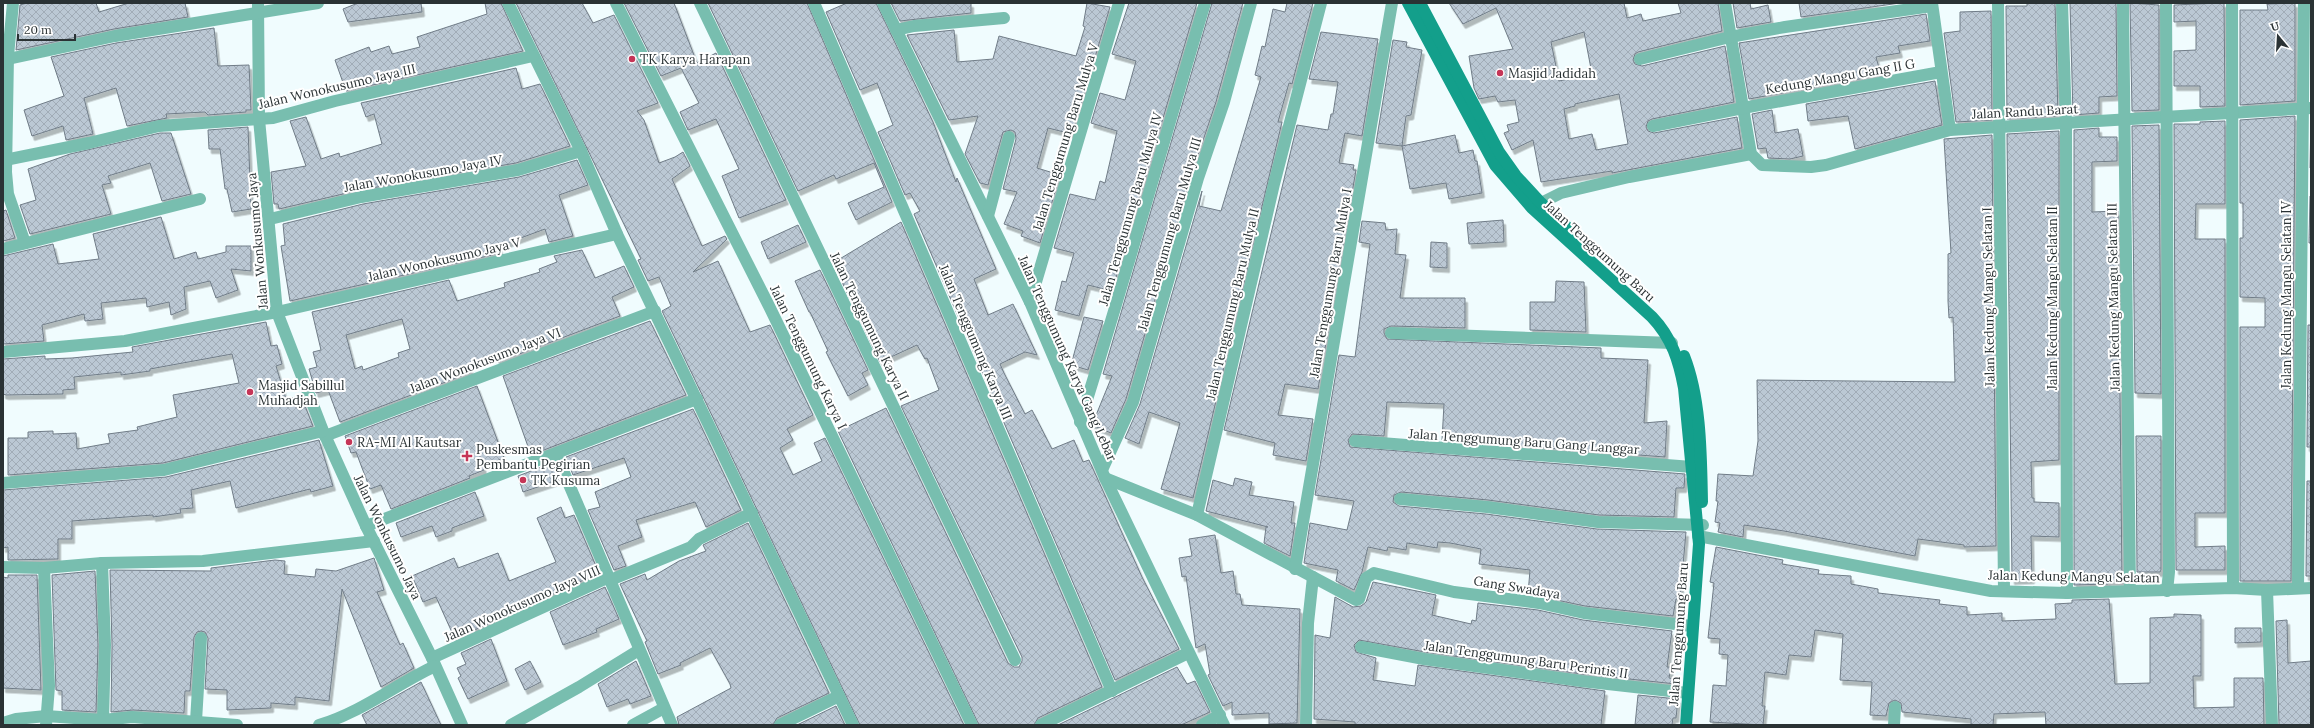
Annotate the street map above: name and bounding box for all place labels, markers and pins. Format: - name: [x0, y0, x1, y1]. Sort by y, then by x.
- place label: TK Karya Harapan: [640, 51, 751, 68]
- marker: TK Karya Harapan: [627, 54, 637, 64]
- place label: Masjid Jadidah: [1508, 65, 1596, 82]
- marker: Masjid Jadidah: [1495, 68, 1505, 78]
- place label: Masjid Sabillul Muhadjah: [258, 377, 345, 409]
- marker: Masjid Sabillul Muhadjah: [245, 387, 255, 397]
- place label: RA-MI Al Kautsar: [357, 434, 462, 451]
- marker: RA-MI Al Kautsar: [344, 437, 354, 447]
- place label: Puskesmas Pembantu Pegirian: [476, 441, 591, 473]
- marker: Puskesmas Pembantu Pegirian: [461, 450, 473, 462]
- place label: TK Kusuma: [531, 472, 601, 489]
- marker: TK Kusuma: [518, 475, 528, 485]

